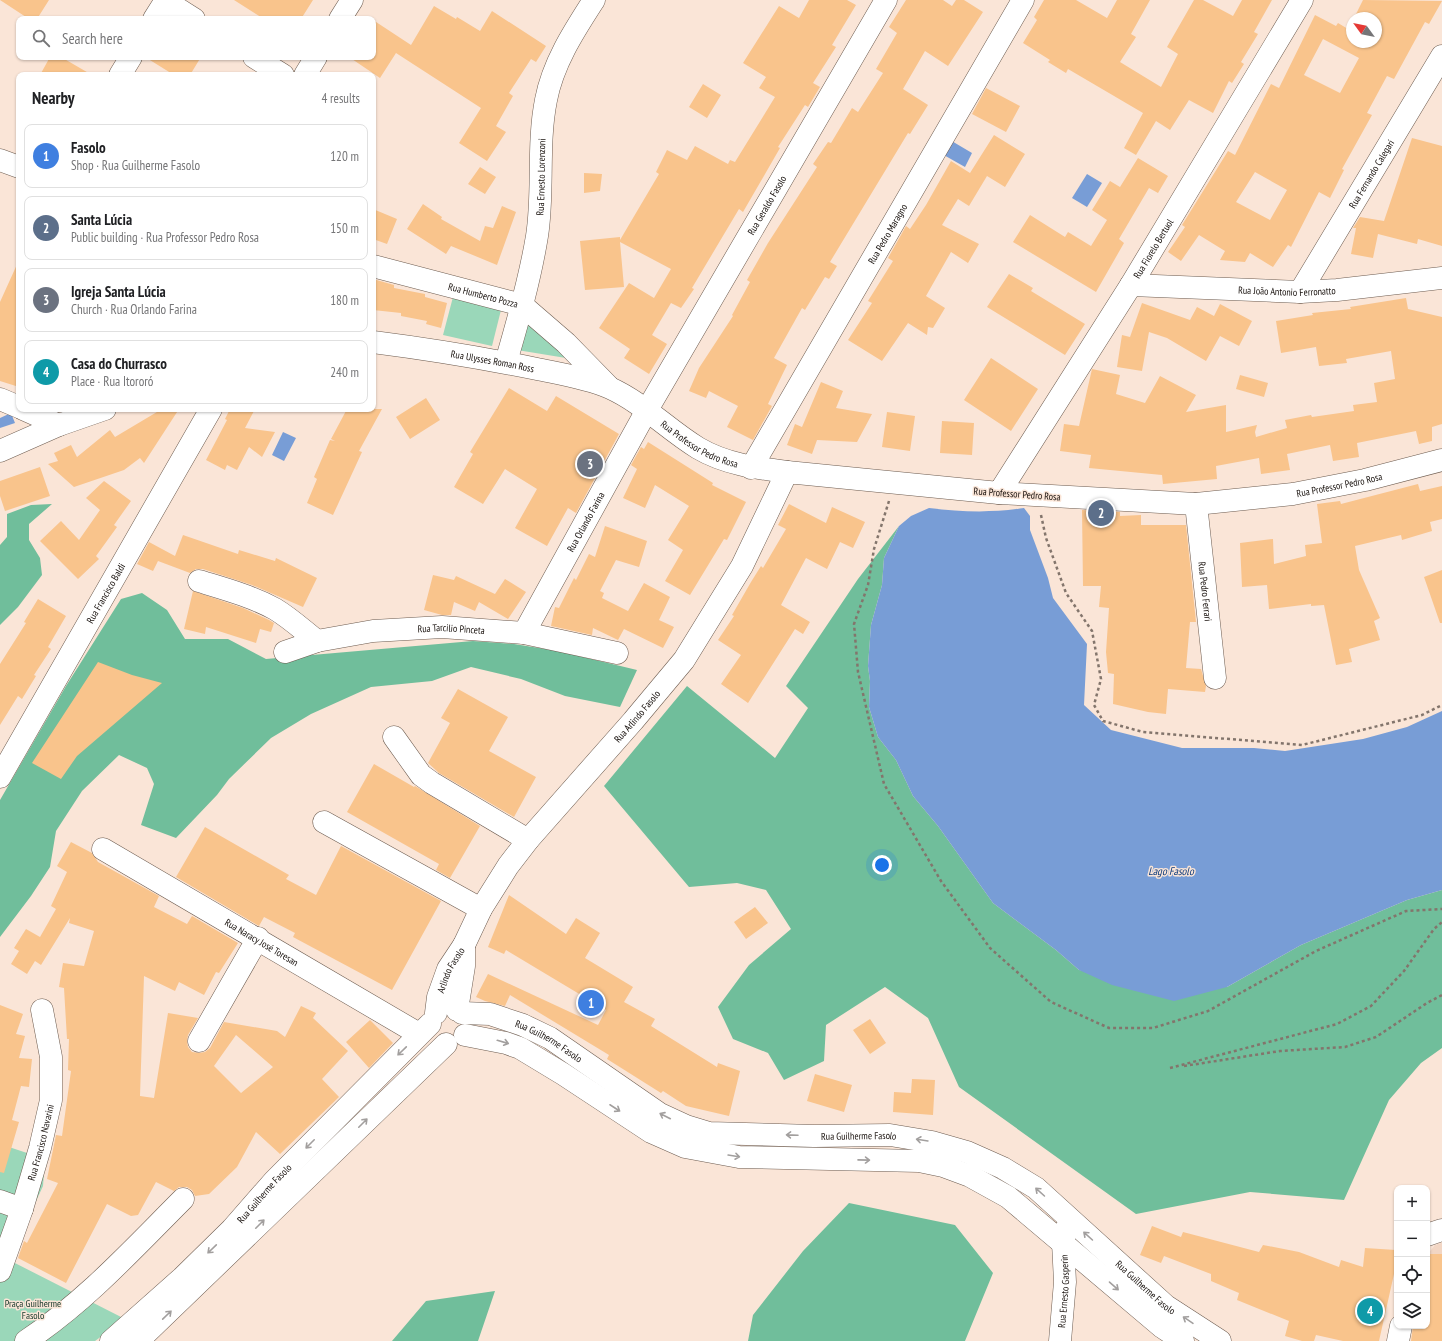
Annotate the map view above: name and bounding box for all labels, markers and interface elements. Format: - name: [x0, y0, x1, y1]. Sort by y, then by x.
- north arrow: [1346, 12, 1382, 48]
- search box: [16, 16, 376, 60]
- icon: search: [30, 27, 52, 49]
- text: Search here: [62, 29, 123, 48]
- text: Nearby: [32, 87, 75, 109]
- text: 4 results: [321, 90, 360, 107]
- street label: Rua Fernando Calegari: [1345, 137, 1397, 211]
- text: Fasolo: [71, 138, 106, 157]
- street label: Rua Ernesto Lorenzoni: [533, 138, 548, 216]
- text: 1: [43, 148, 49, 165]
- text: 120 m: [330, 148, 359, 165]
- text: Shop · Rua Guilherme Fasolo: [71, 157, 200, 174]
- street label: Rua Geraldo Fasolo: [744, 173, 789, 237]
- street label: Rua Pedro Maragno: [865, 201, 910, 266]
- text: Santa Lúcia: [71, 210, 132, 229]
- street label: Rua Fiorelo Bertuol: [1130, 216, 1176, 281]
- text: 2: [43, 220, 49, 237]
- text: 150 m: [330, 220, 359, 237]
- text: Public building · Rua Professor Pedro Rosa: [71, 229, 259, 246]
- street label: Rua Humberto Pozza: [447, 279, 520, 310]
- text: Igreja Santa Lúcia: [71, 282, 166, 301]
- street label: Rua João Antonio Ferronatto: [1238, 283, 1336, 299]
- text: 3: [43, 292, 49, 309]
- text: 180 m: [330, 292, 359, 309]
- text: Church · Rua Orlando Farina: [71, 301, 197, 318]
- street label: Rua Ulysses Roman Ross: [450, 347, 536, 375]
- text: Casa do Churrasco: [71, 354, 167, 373]
- text: 4: [43, 364, 49, 381]
- text: 240 m: [330, 364, 359, 381]
- text: Place · Rua Itororó: [71, 373, 153, 390]
- street label: Rua Professor Pedro Rosa: [658, 417, 740, 470]
- pin: 3: [577, 449, 603, 479]
- street label: Rua Professor Pedro Rosa: [1295, 469, 1384, 500]
- street label: Rua Professor Pedro Rosa: [973, 484, 1061, 504]
- street label: Rua Orlando Farina: [564, 490, 607, 554]
- pin: 2: [1088, 498, 1114, 528]
- street label: Rua Francisco Baldi: [83, 561, 128, 625]
- street label: Rua Pedro Ferrari: [1196, 561, 1215, 622]
- street label: Rua Tarcilio Pinceta: [417, 620, 485, 637]
- street label: Rua Arlindo Fasolo: [611, 687, 663, 745]
- your location: [872, 855, 892, 875]
- water label: Lago Fasolo: [1148, 864, 1195, 878]
- street label: Rua Naracy José Toresan: [223, 915, 301, 969]
- street label: Arlindo Fasolo: [434, 945, 467, 994]
- pin: 1: [578, 988, 604, 1018]
- street label: Rua Guilherme Fasolo: [514, 1016, 585, 1065]
- one-way arrow: [497, 1039, 510, 1046]
- one-way arrow: [397, 1046, 407, 1056]
- street label: Rua Francisco Navarini: [24, 1103, 56, 1182]
- one-way arrow: [609, 1104, 620, 1112]
- one-way arrow: [660, 1112, 672, 1119]
- one-way arrow: [358, 1118, 368, 1128]
- street label: Rua Guilherme Fasolo: [821, 1129, 898, 1143]
- one-way arrow: [786, 1132, 799, 1139]
- one-way arrow: [916, 1136, 929, 1144]
- one-way arrow: [305, 1139, 315, 1149]
- one-way arrow: [727, 1152, 740, 1160]
- one-way arrow: [857, 1156, 870, 1164]
- street label: Rua Guilherme Fasolo: [234, 1161, 294, 1226]
- map controls: [1394, 1185, 1430, 1329]
- button: +: [1394, 1185, 1430, 1221]
- one-way arrow: [1034, 1187, 1045, 1196]
- one-way arrow: [255, 1219, 265, 1229]
- button: −: [1394, 1221, 1430, 1257]
- one-way arrow: [1084, 1232, 1094, 1241]
- one-way arrow: [207, 1244, 217, 1254]
- street label: Rua Ernesto Gasperin: [1055, 1254, 1072, 1328]
- street label: Rua Guilherme Fasolo: [1113, 1257, 1178, 1317]
- button: locate: [1394, 1257, 1430, 1293]
- one-way arrow: [1108, 1281, 1118, 1290]
- button: layers: [1394, 1293, 1430, 1329]
- pin: 4: [1357, 1296, 1383, 1326]
- park label: Praça Guilherme Fasolo: [5, 1297, 61, 1322]
- one-way arrow: [162, 1310, 172, 1320]
- one-way arrow: [1182, 1316, 1193, 1324]

